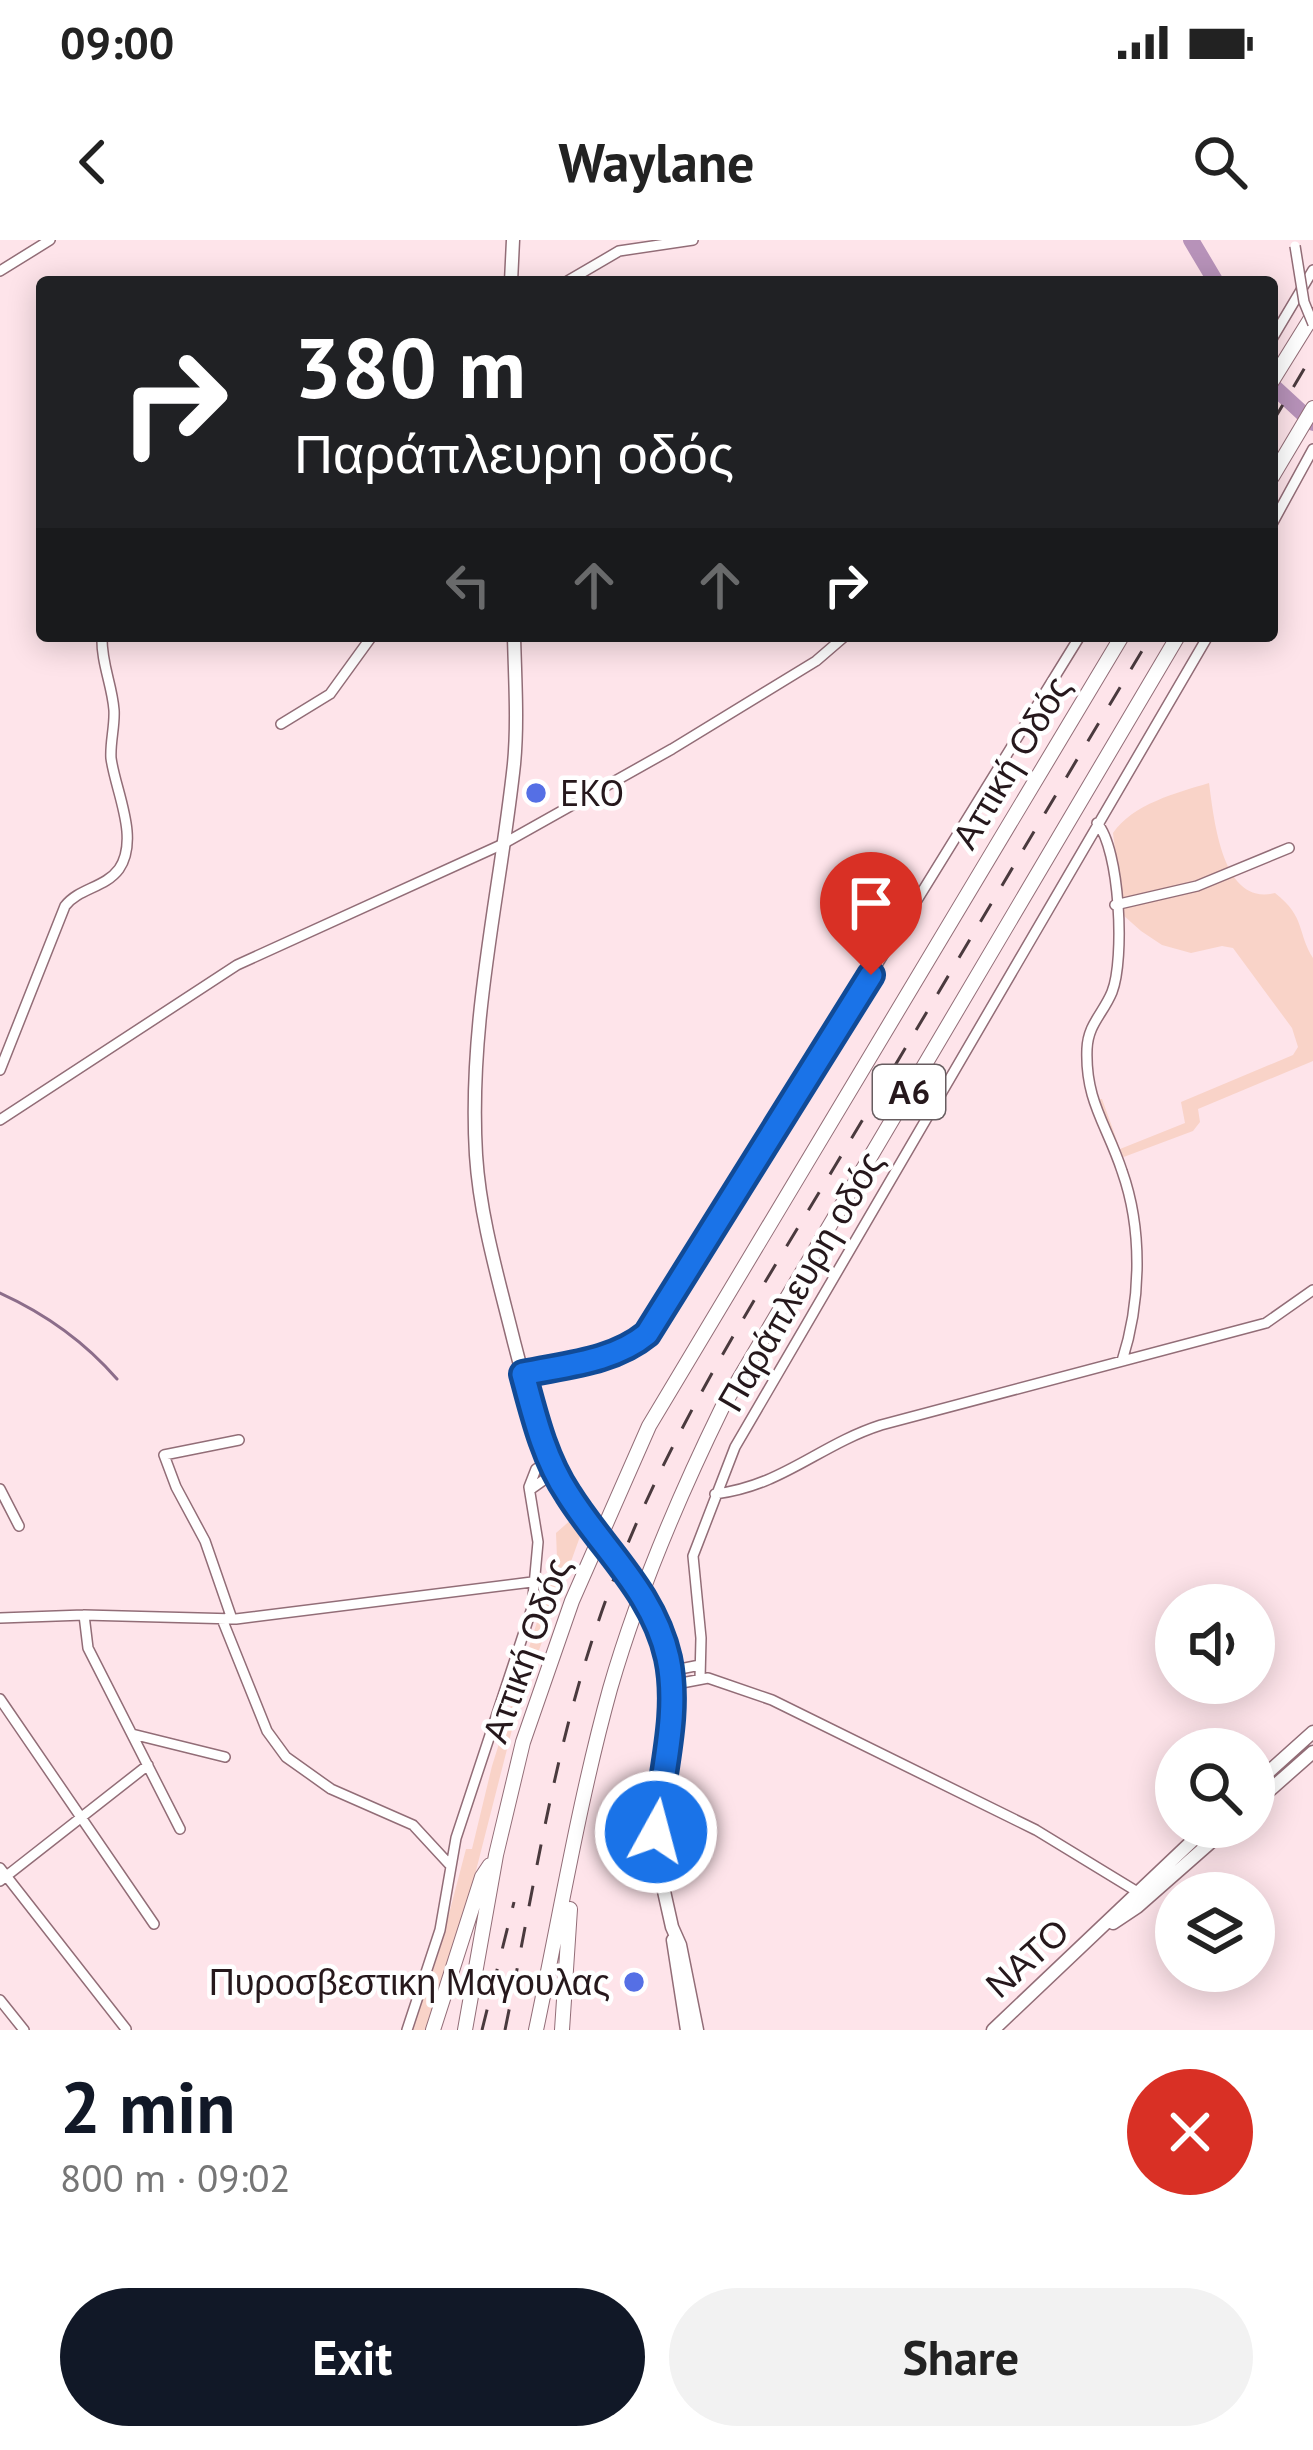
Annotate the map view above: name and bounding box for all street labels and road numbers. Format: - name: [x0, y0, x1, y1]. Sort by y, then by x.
- street label: Αττική Οδός: [941, 667, 1081, 857]
- road number: Α6: [873, 1065, 945, 1119]
- street label: Παράπλευρη οδός: [706, 1142, 893, 1420]
- street label: Αττική Οδός: [470, 1551, 581, 1749]
- street label: ΝΑΤΟ: [975, 1908, 1078, 2007]

